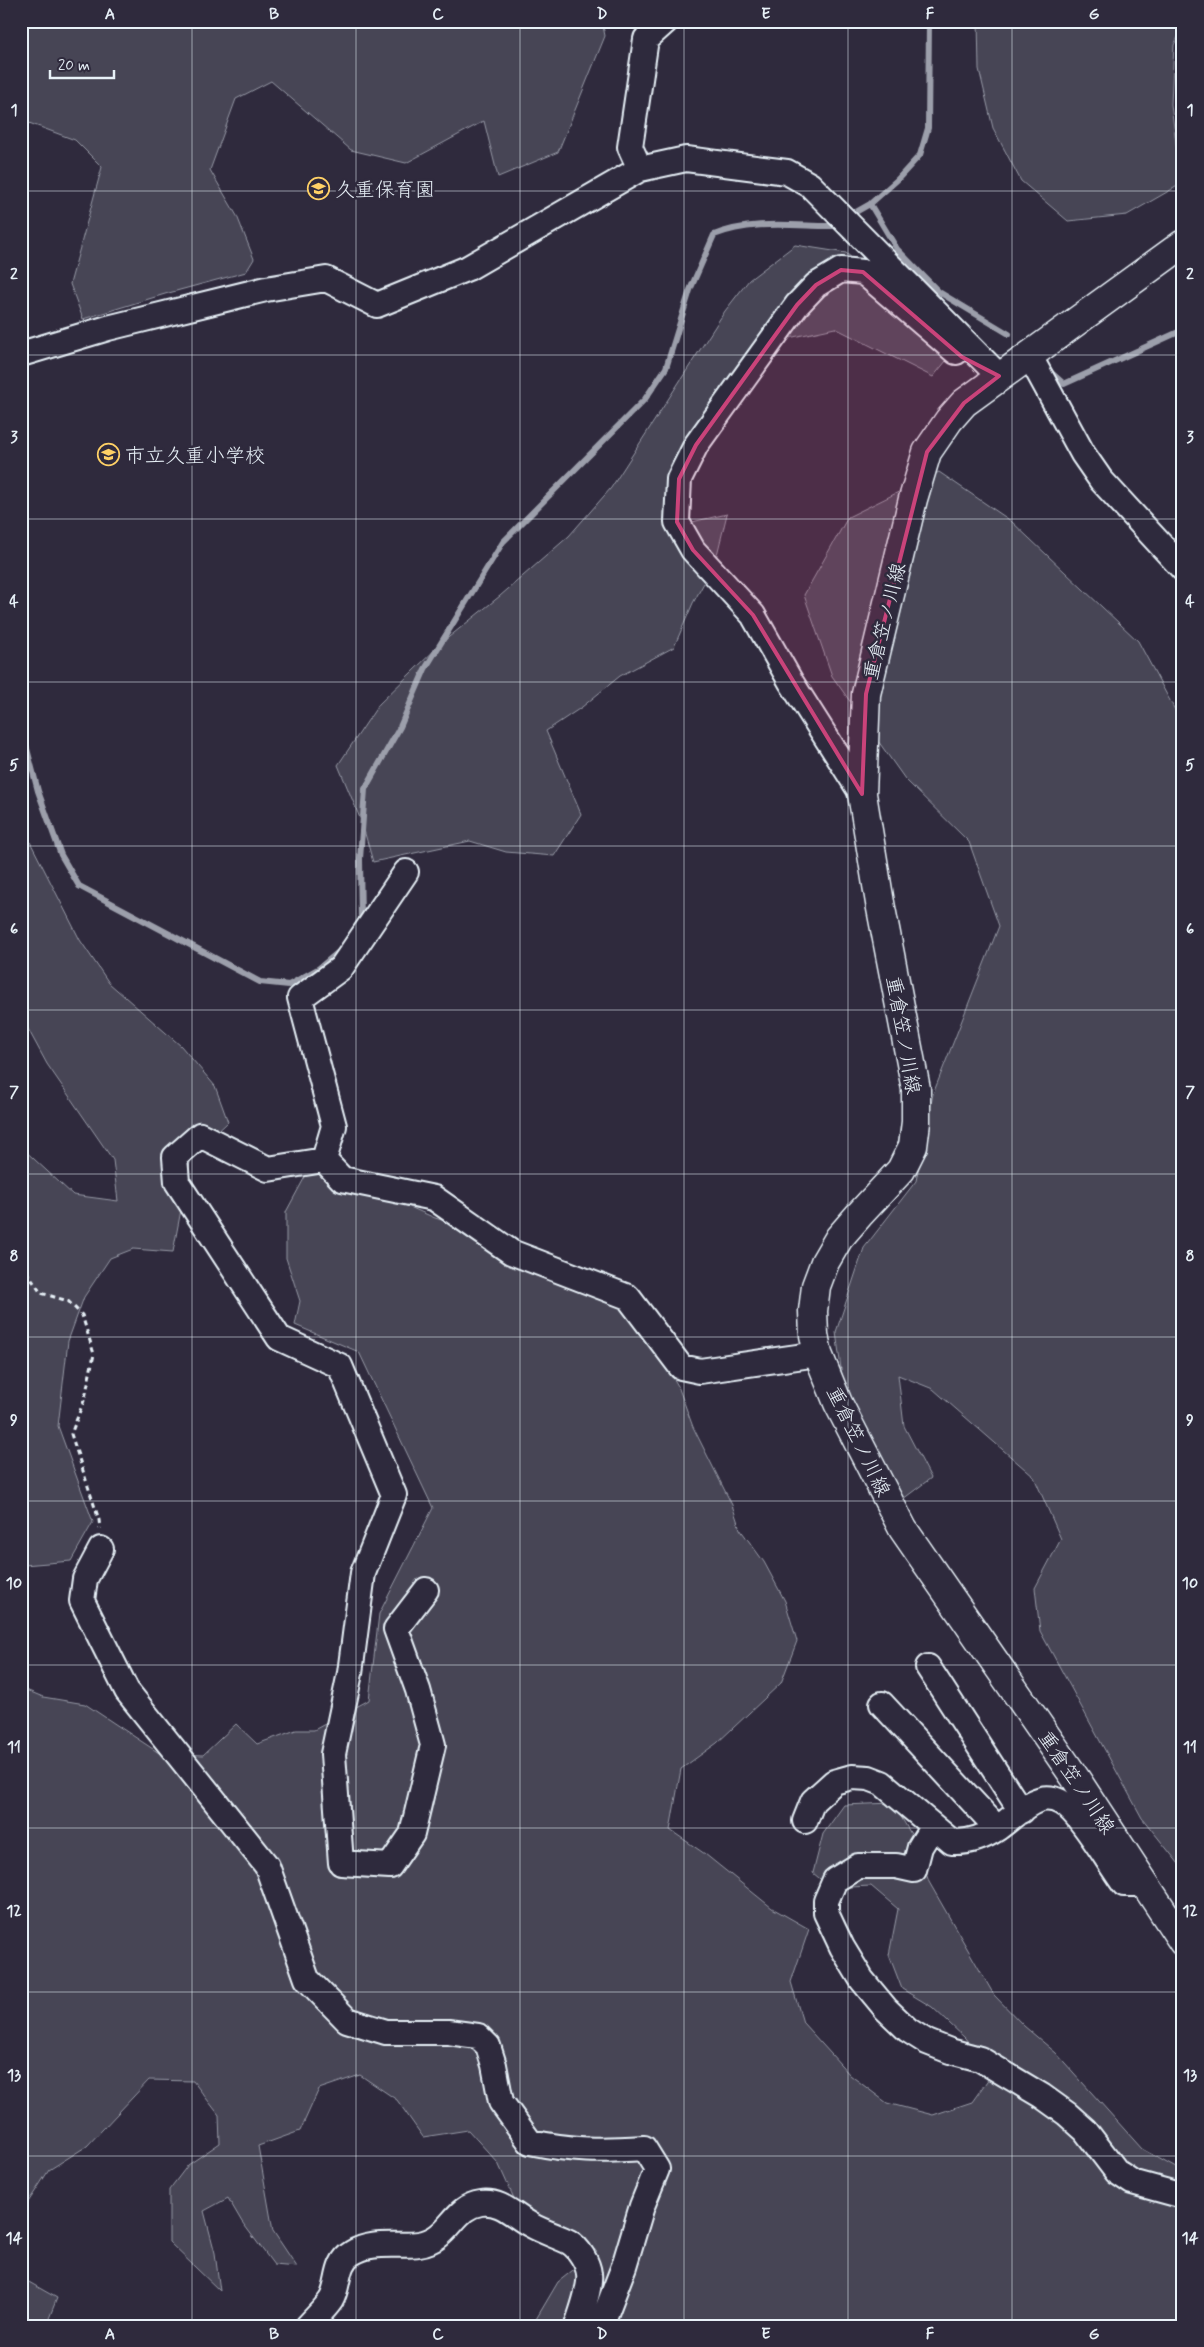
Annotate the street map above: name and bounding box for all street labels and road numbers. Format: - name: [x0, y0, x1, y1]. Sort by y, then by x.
- street label: 重倉笠ノ川線: [858, 560, 913, 683]
- street label: 重倉笠ノ川線: [879, 974, 926, 1097]
- street label: 重倉笠ノ川線: [819, 1382, 896, 1502]
- street label: 重倉笠ノ川線: [1031, 1726, 1121, 1840]

